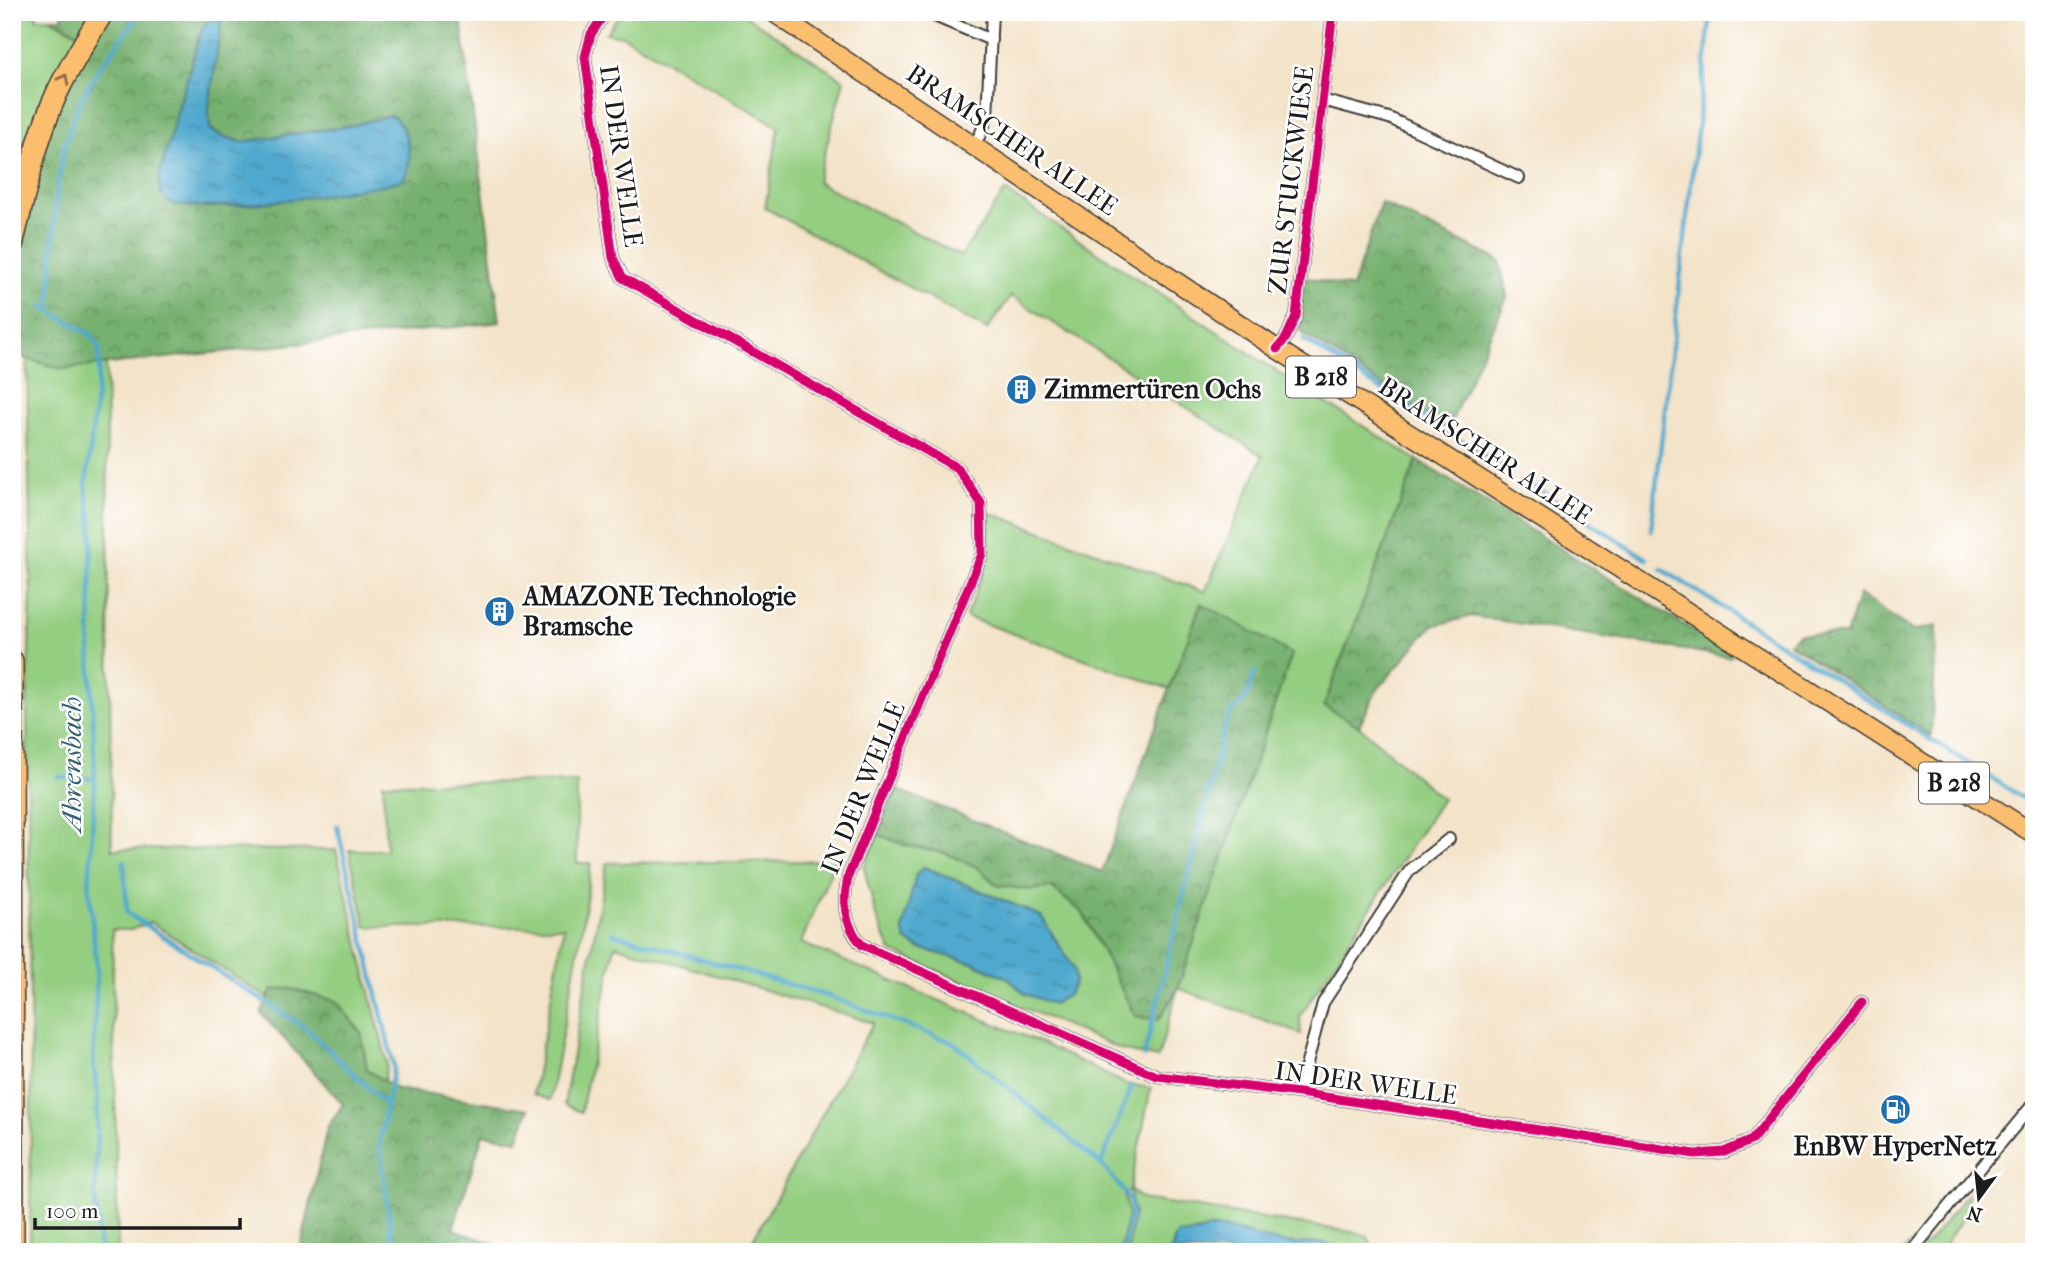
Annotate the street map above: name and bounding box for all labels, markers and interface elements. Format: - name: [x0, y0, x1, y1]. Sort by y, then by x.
- street label: BRAMSCHER ALLEE: [901, 58, 1124, 222]
- street label: IN DER WELLE: [593, 63, 649, 249]
- street label: ZUR STUCKWIESE: [1262, 64, 1320, 296]
- one-way arrow: [56, 74, 70, 86]
- road number: B 218: [1286, 356, 1356, 398]
- street label: BRAMSCHER ALLEE: [1373, 370, 1598, 532]
- building icon: Zimmertüren Ochs: [1004, 372, 1038, 406]
- place label: Zimmertüren Ochs: [1044, 374, 1261, 405]
- place label: AMAZONE Technologie Bramsche: [521, 581, 796, 642]
- building icon: AMAZONE Technologie Bramsche: [483, 594, 517, 628]
- water label: Ahrensbach: [55, 697, 88, 834]
- street label: IN DER WELLE: [814, 697, 912, 879]
- road number: B 218: [1919, 762, 1989, 804]
- street label: IN DER WELLE: [1273, 1055, 1459, 1111]
- fuel station icon: EnBW HyperNetz: [1878, 1093, 1912, 1127]
- place label: EnBW HyperNetz: [1794, 1131, 1997, 1162]
- north arrow: [1944, 1162, 2014, 1232]
- scale bar: [35, 1187, 240, 1231]
- text: 100 m: [46, 1199, 99, 1223]
- text: N: [1964, 1201, 1985, 1226]

